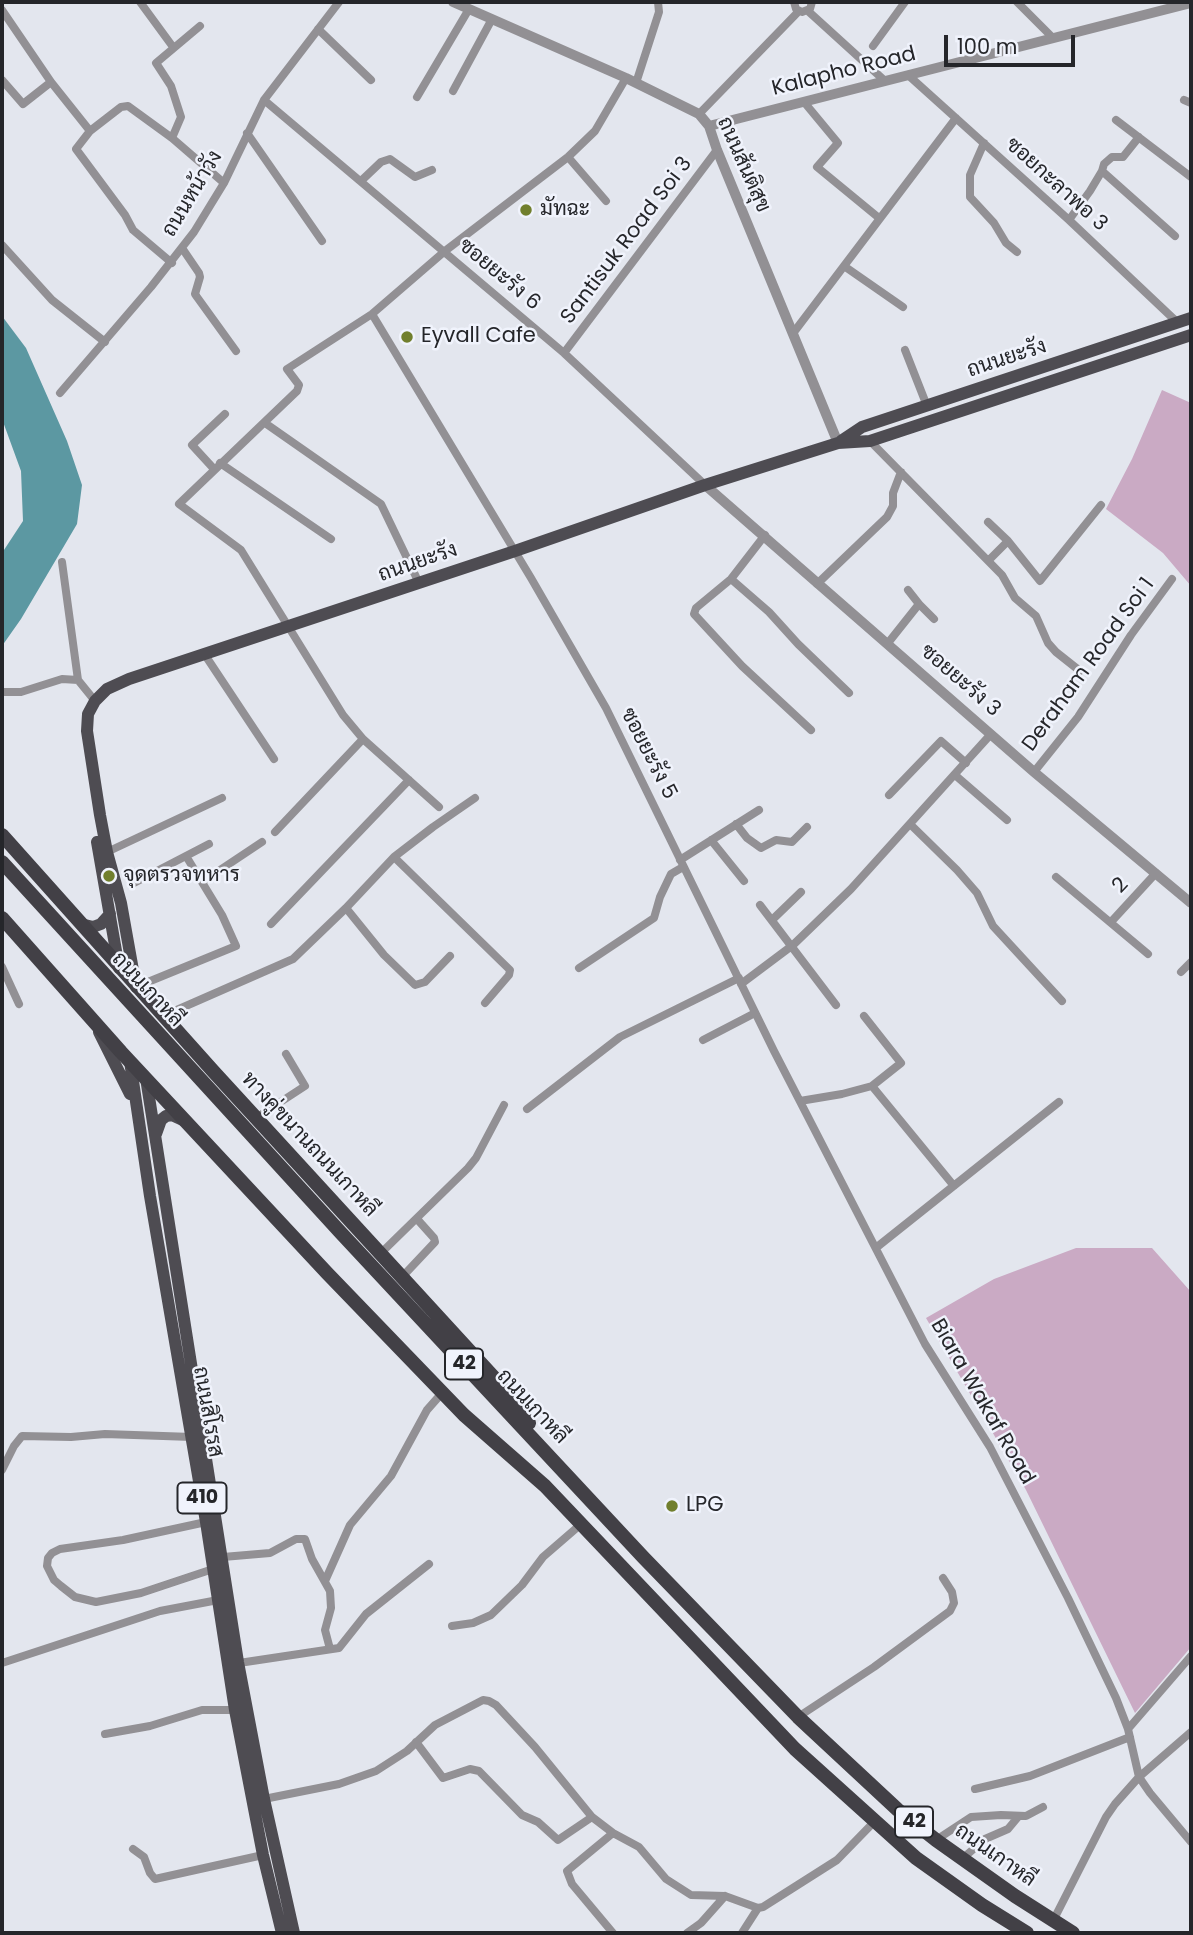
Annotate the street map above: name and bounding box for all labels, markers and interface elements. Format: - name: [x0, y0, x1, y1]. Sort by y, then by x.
- scale bar: [948, 21, 1079, 65]
- text: 100 m: [957, 32, 1017, 61]
- street label: Kalapho Road: [769, 42, 919, 102]
- street label: ถนนสันติสุข: [711, 113, 775, 217]
- street label: ซอยกะลาพอ 3: [1000, 133, 1112, 237]
- street label: ถนนหน้าวัง: [157, 146, 229, 242]
- street label: Santisuk Road Soi 3: [556, 152, 698, 330]
- place label: มัทฉะ: [540, 197, 590, 223]
- marker: มัทฉะ: [518, 202, 534, 218]
- street label: ซอยยะรัง 6: [453, 233, 545, 317]
- place label: Eyvall Cafe: [421, 324, 536, 350]
- marker: Eyvall Cafe: [399, 329, 415, 345]
- street label: ถนนยะรัง: [964, 334, 1050, 384]
- street label: ถนนยะรัง: [375, 538, 461, 588]
- street label: Deraham Road Soi 1: [1018, 573, 1160, 757]
- street label: ซอยยะรัง 3: [915, 639, 1005, 723]
- street label: ซอยยะรัง 5: [614, 704, 682, 804]
- place label: จุดตรวจทหาร: [123, 863, 240, 889]
- marker: จุดตรวจทหาร: [101, 868, 117, 884]
- street label: 2: [1108, 873, 1134, 899]
- street label: ถนนเกาหลี: [106, 947, 188, 1033]
- street label: ทางคู่ขนานถนนเกาหลี: [235, 1067, 383, 1223]
- street label: Biara Wakaf Road: [924, 1315, 1040, 1489]
- road number: 42: [445, 1348, 483, 1380]
- street label: ถนนเกาหลี: [491, 1364, 573, 1450]
- street label: ถนนสิโรรส: [187, 1365, 227, 1459]
- road number: 410: [178, 1482, 227, 1514]
- place label: LPG: [686, 1493, 724, 1519]
- marker: LPG: [664, 1498, 680, 1514]
- road number: 42: [895, 1806, 933, 1838]
- street label: ถนนเกาหลี: [950, 1819, 1040, 1893]

